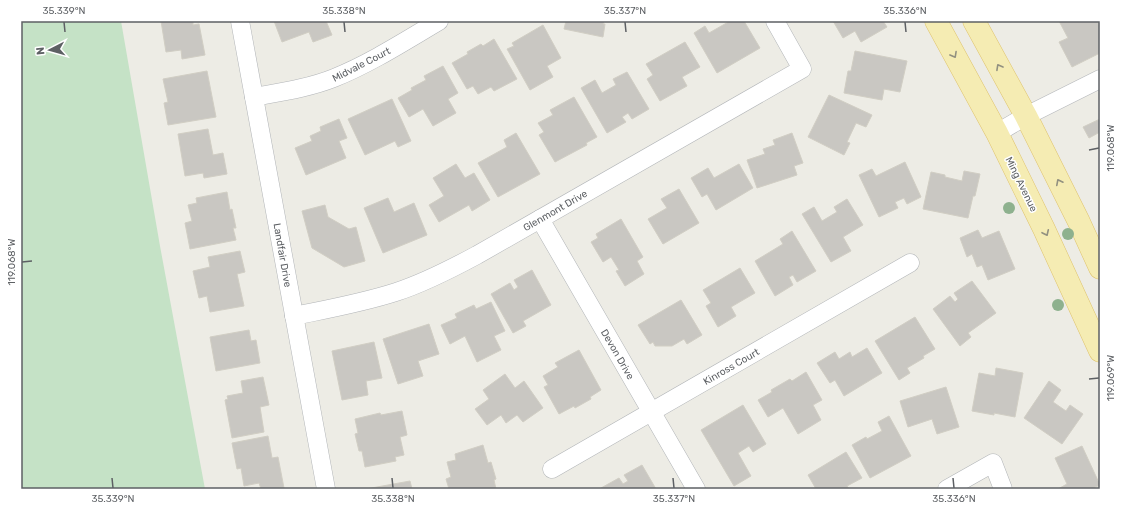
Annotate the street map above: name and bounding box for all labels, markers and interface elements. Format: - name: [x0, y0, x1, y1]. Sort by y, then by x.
- text: 35.339°N: [42, 5, 86, 17]
- text: 35.338°N: [322, 5, 366, 17]
- text: 35.337°N: [604, 5, 646, 17]
- text: 35.336°N: [883, 5, 927, 17]
- north arrow: [30, 30, 70, 70]
- street label: Midvale Court: [330, 45, 393, 85]
- text: N: [34, 46, 47, 56]
- one-way arrow: [950, 51, 957, 58]
- one-way arrow: [996, 64, 1004, 71]
- text: 119.068°W: [1105, 125, 1117, 171]
- street label: Ming Avenue: [1003, 155, 1040, 214]
- one-way arrow: [1056, 179, 1064, 187]
- street label: Glenmont Drive: [521, 187, 590, 234]
- street label: Landfair Drive: [270, 222, 294, 289]
- one-way arrow: [1041, 229, 1049, 236]
- text: 119.068°W: [6, 239, 18, 285]
- street label: Devon Drive: [598, 327, 637, 382]
- street label: Kinross Court: [701, 346, 762, 388]
- text: 119.069°W: [1105, 355, 1117, 401]
- text: 35.339°N: [91, 493, 135, 505]
- text: 35.338°N: [371, 493, 415, 505]
- text: 35.337°N: [653, 493, 695, 505]
- text: 35.336°N: [932, 493, 976, 505]

